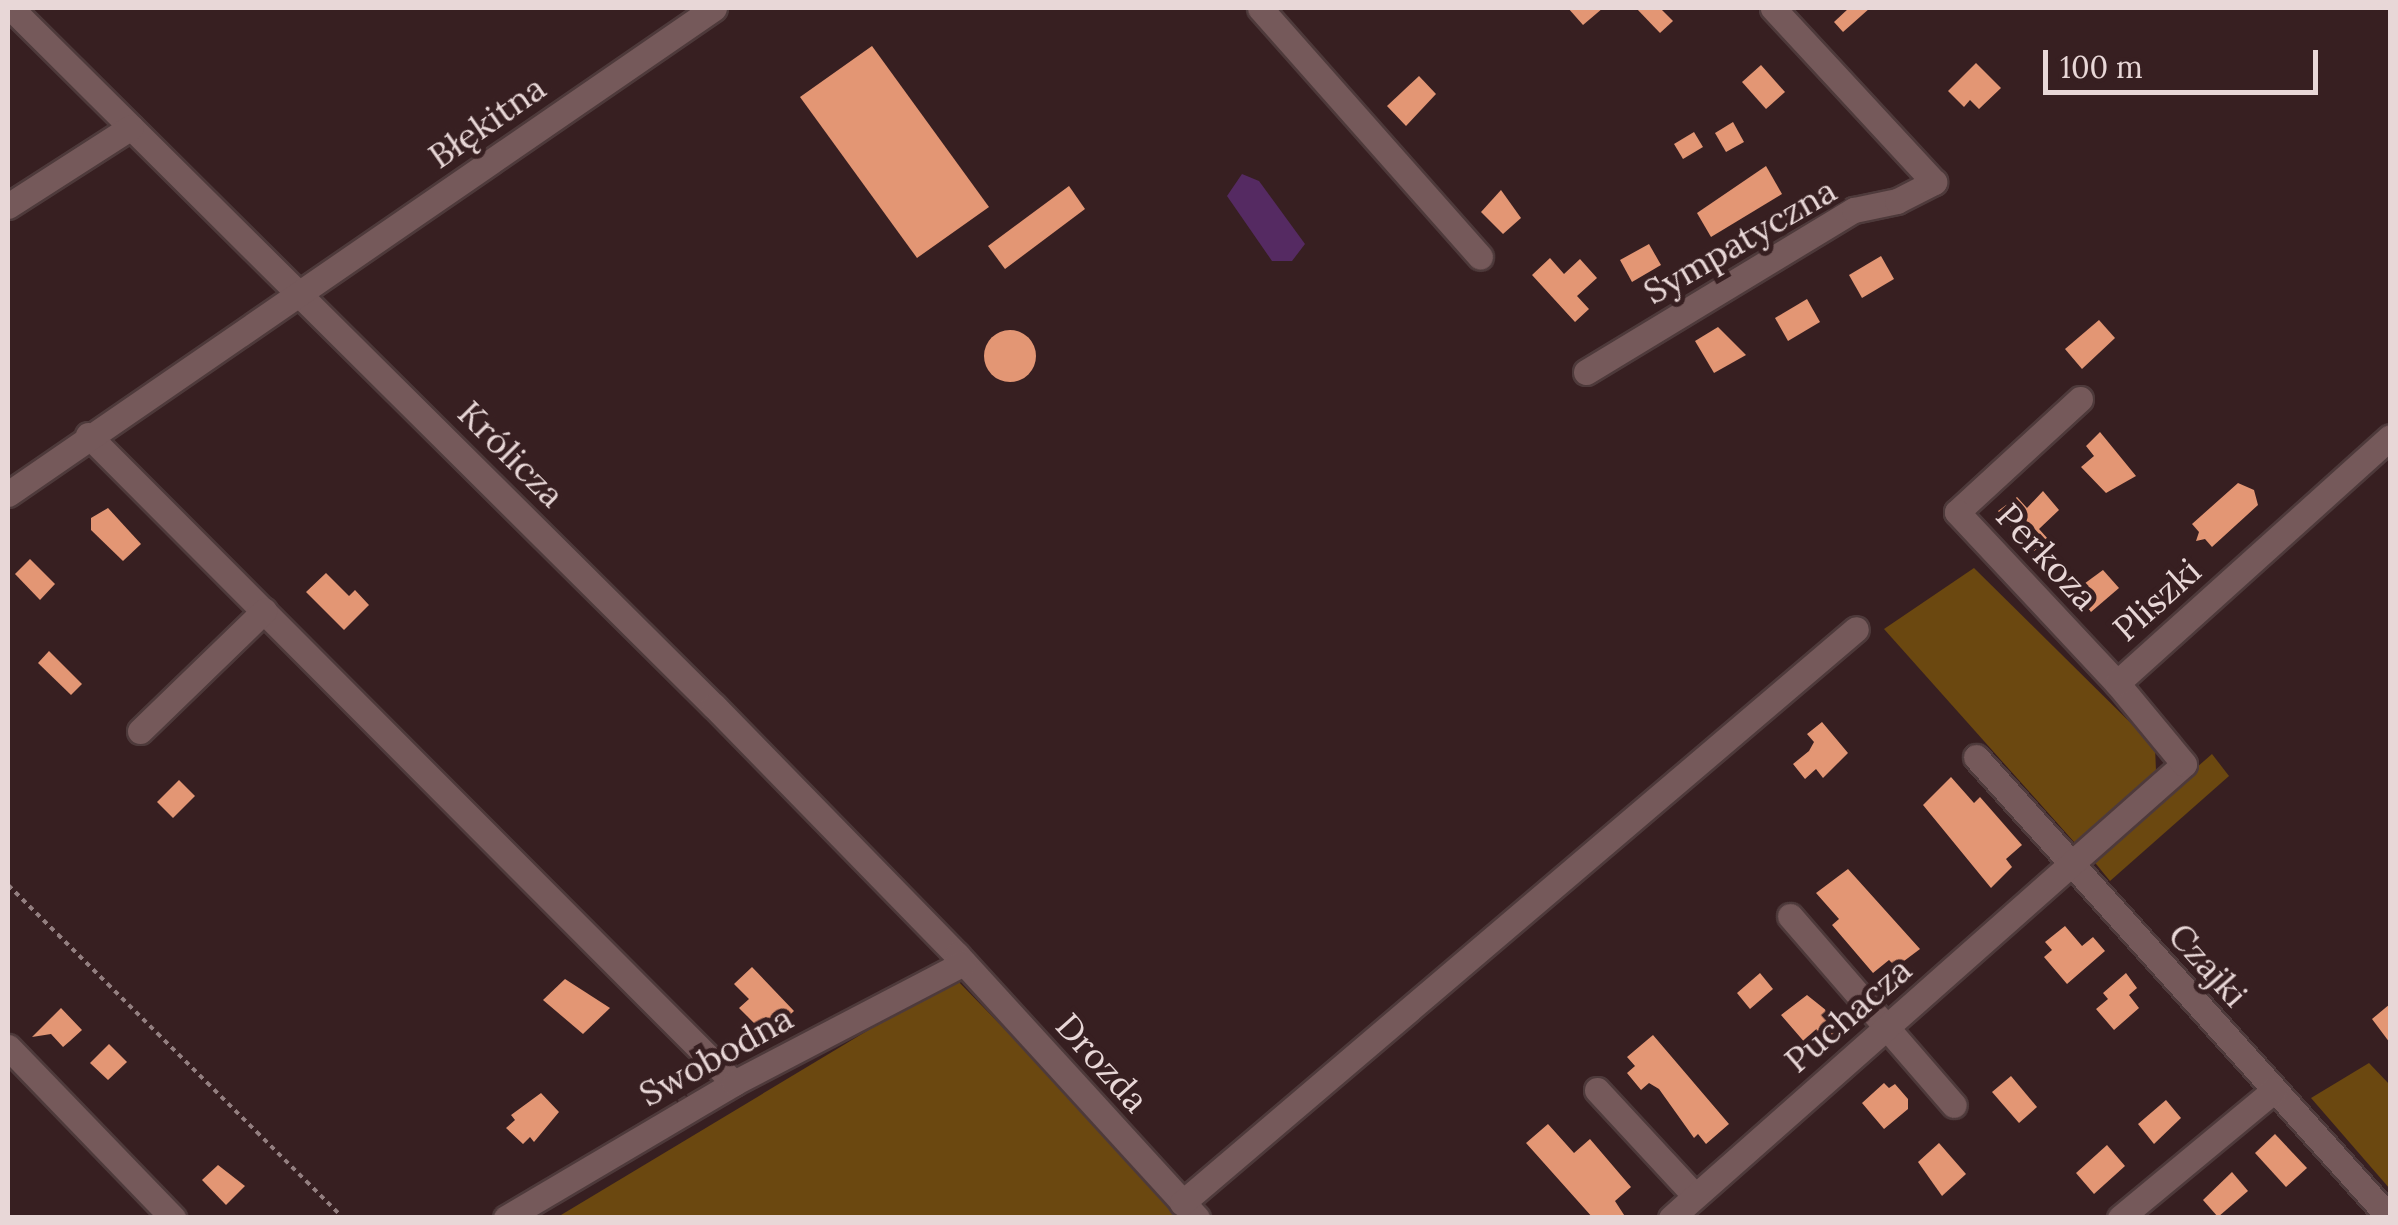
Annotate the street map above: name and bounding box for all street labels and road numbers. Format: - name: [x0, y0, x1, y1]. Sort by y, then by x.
- street label: Błękitna: [420, 67, 554, 177]
- street label: Sympatyczna: [1636, 169, 1844, 313]
- street label: Królicza: [449, 392, 573, 516]
- street label: Perkoza: [1987, 495, 2107, 619]
- street label: Pliszki: [2105, 550, 2209, 650]
- street label: Czajki: [2160, 915, 2256, 1015]
- street label: Puchacza: [1776, 949, 1920, 1081]
- street label: Swobodna: [632, 997, 800, 1115]
- street label: Drozda: [1047, 1005, 1157, 1121]

